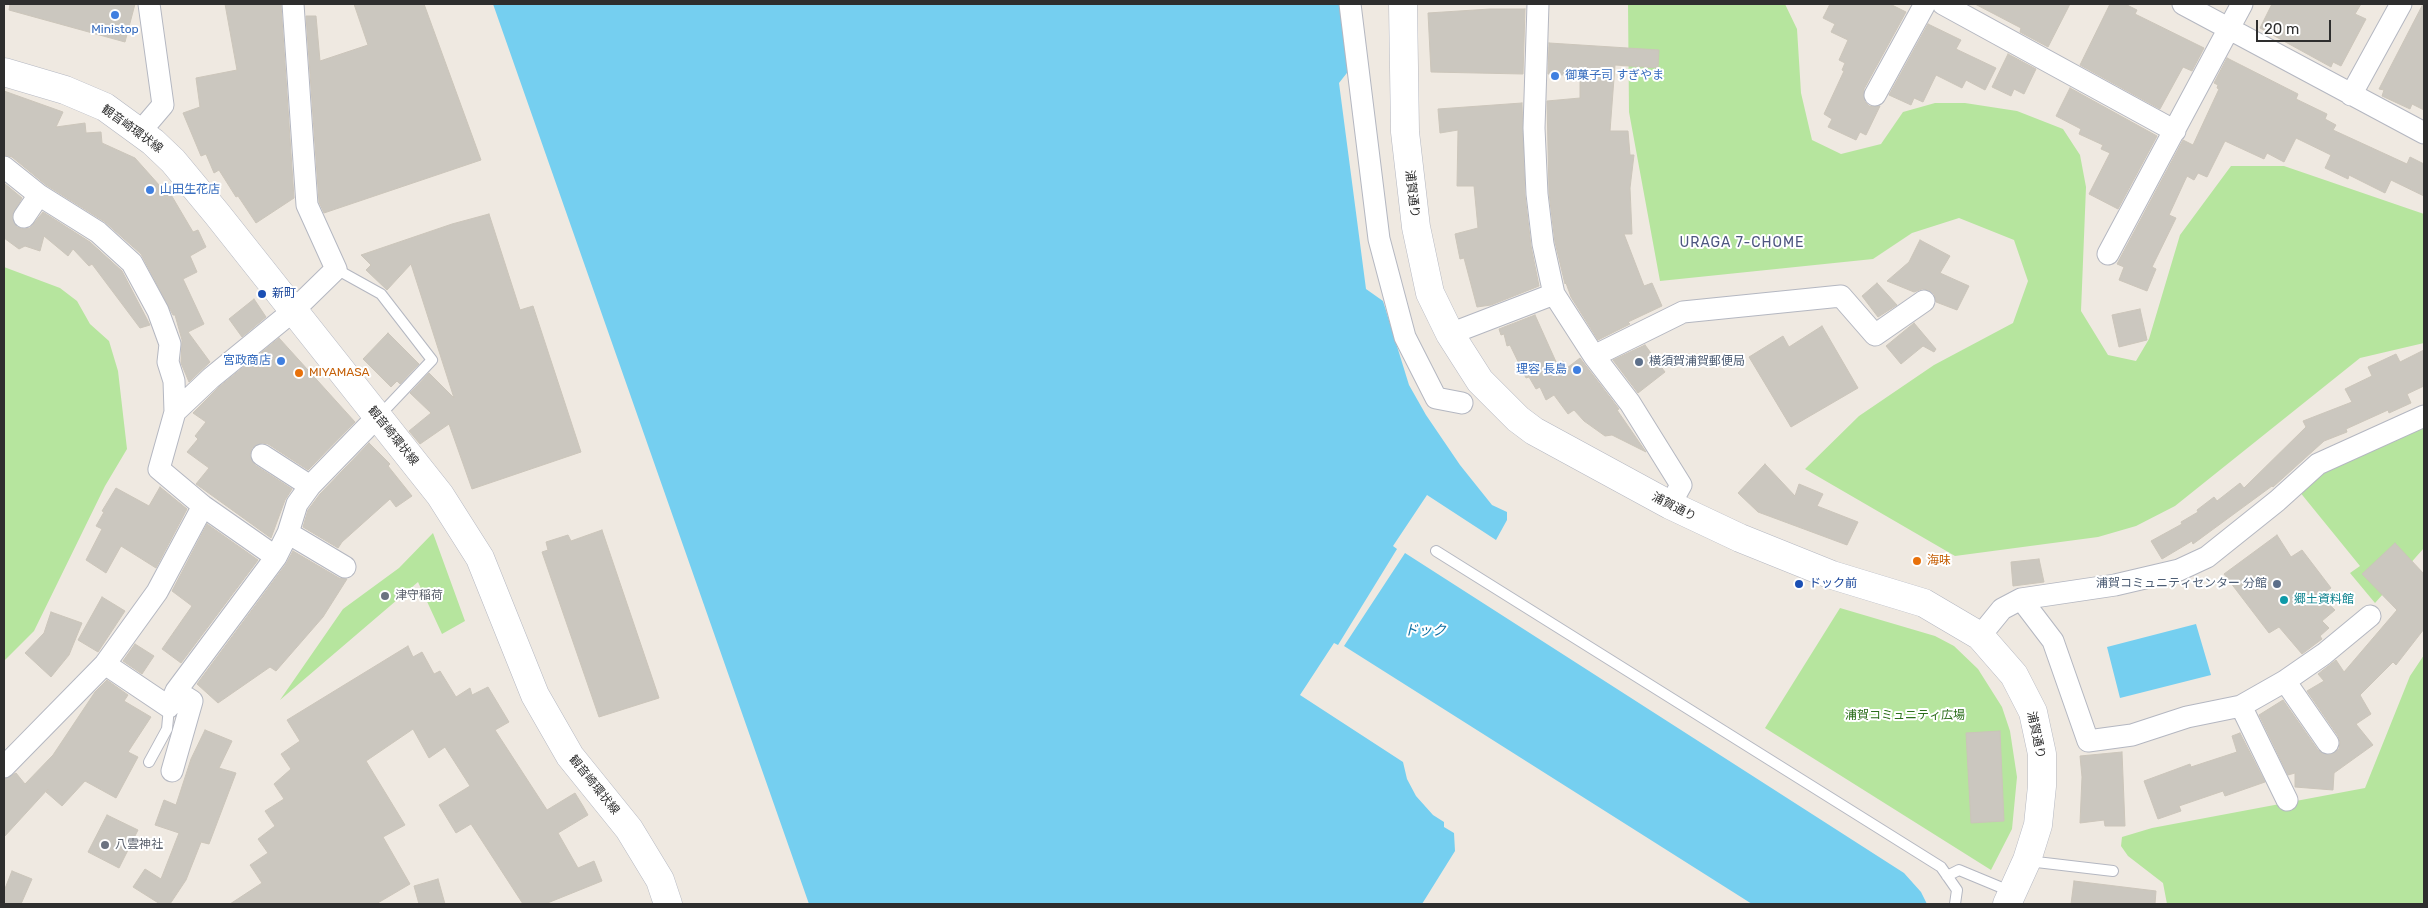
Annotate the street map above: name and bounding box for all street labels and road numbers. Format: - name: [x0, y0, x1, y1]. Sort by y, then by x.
- street label: 観音崎環状線: [99, 102, 165, 156]
- street label: 浦賀通り: [1402, 169, 1422, 219]
- street label: 観音崎環状線: [365, 403, 421, 469]
- street label: 浦賀通り: [1649, 490, 1699, 524]
- street label: 浦賀通り: [2024, 710, 2048, 760]
- street label: 観音崎環状線: [566, 752, 622, 818]

